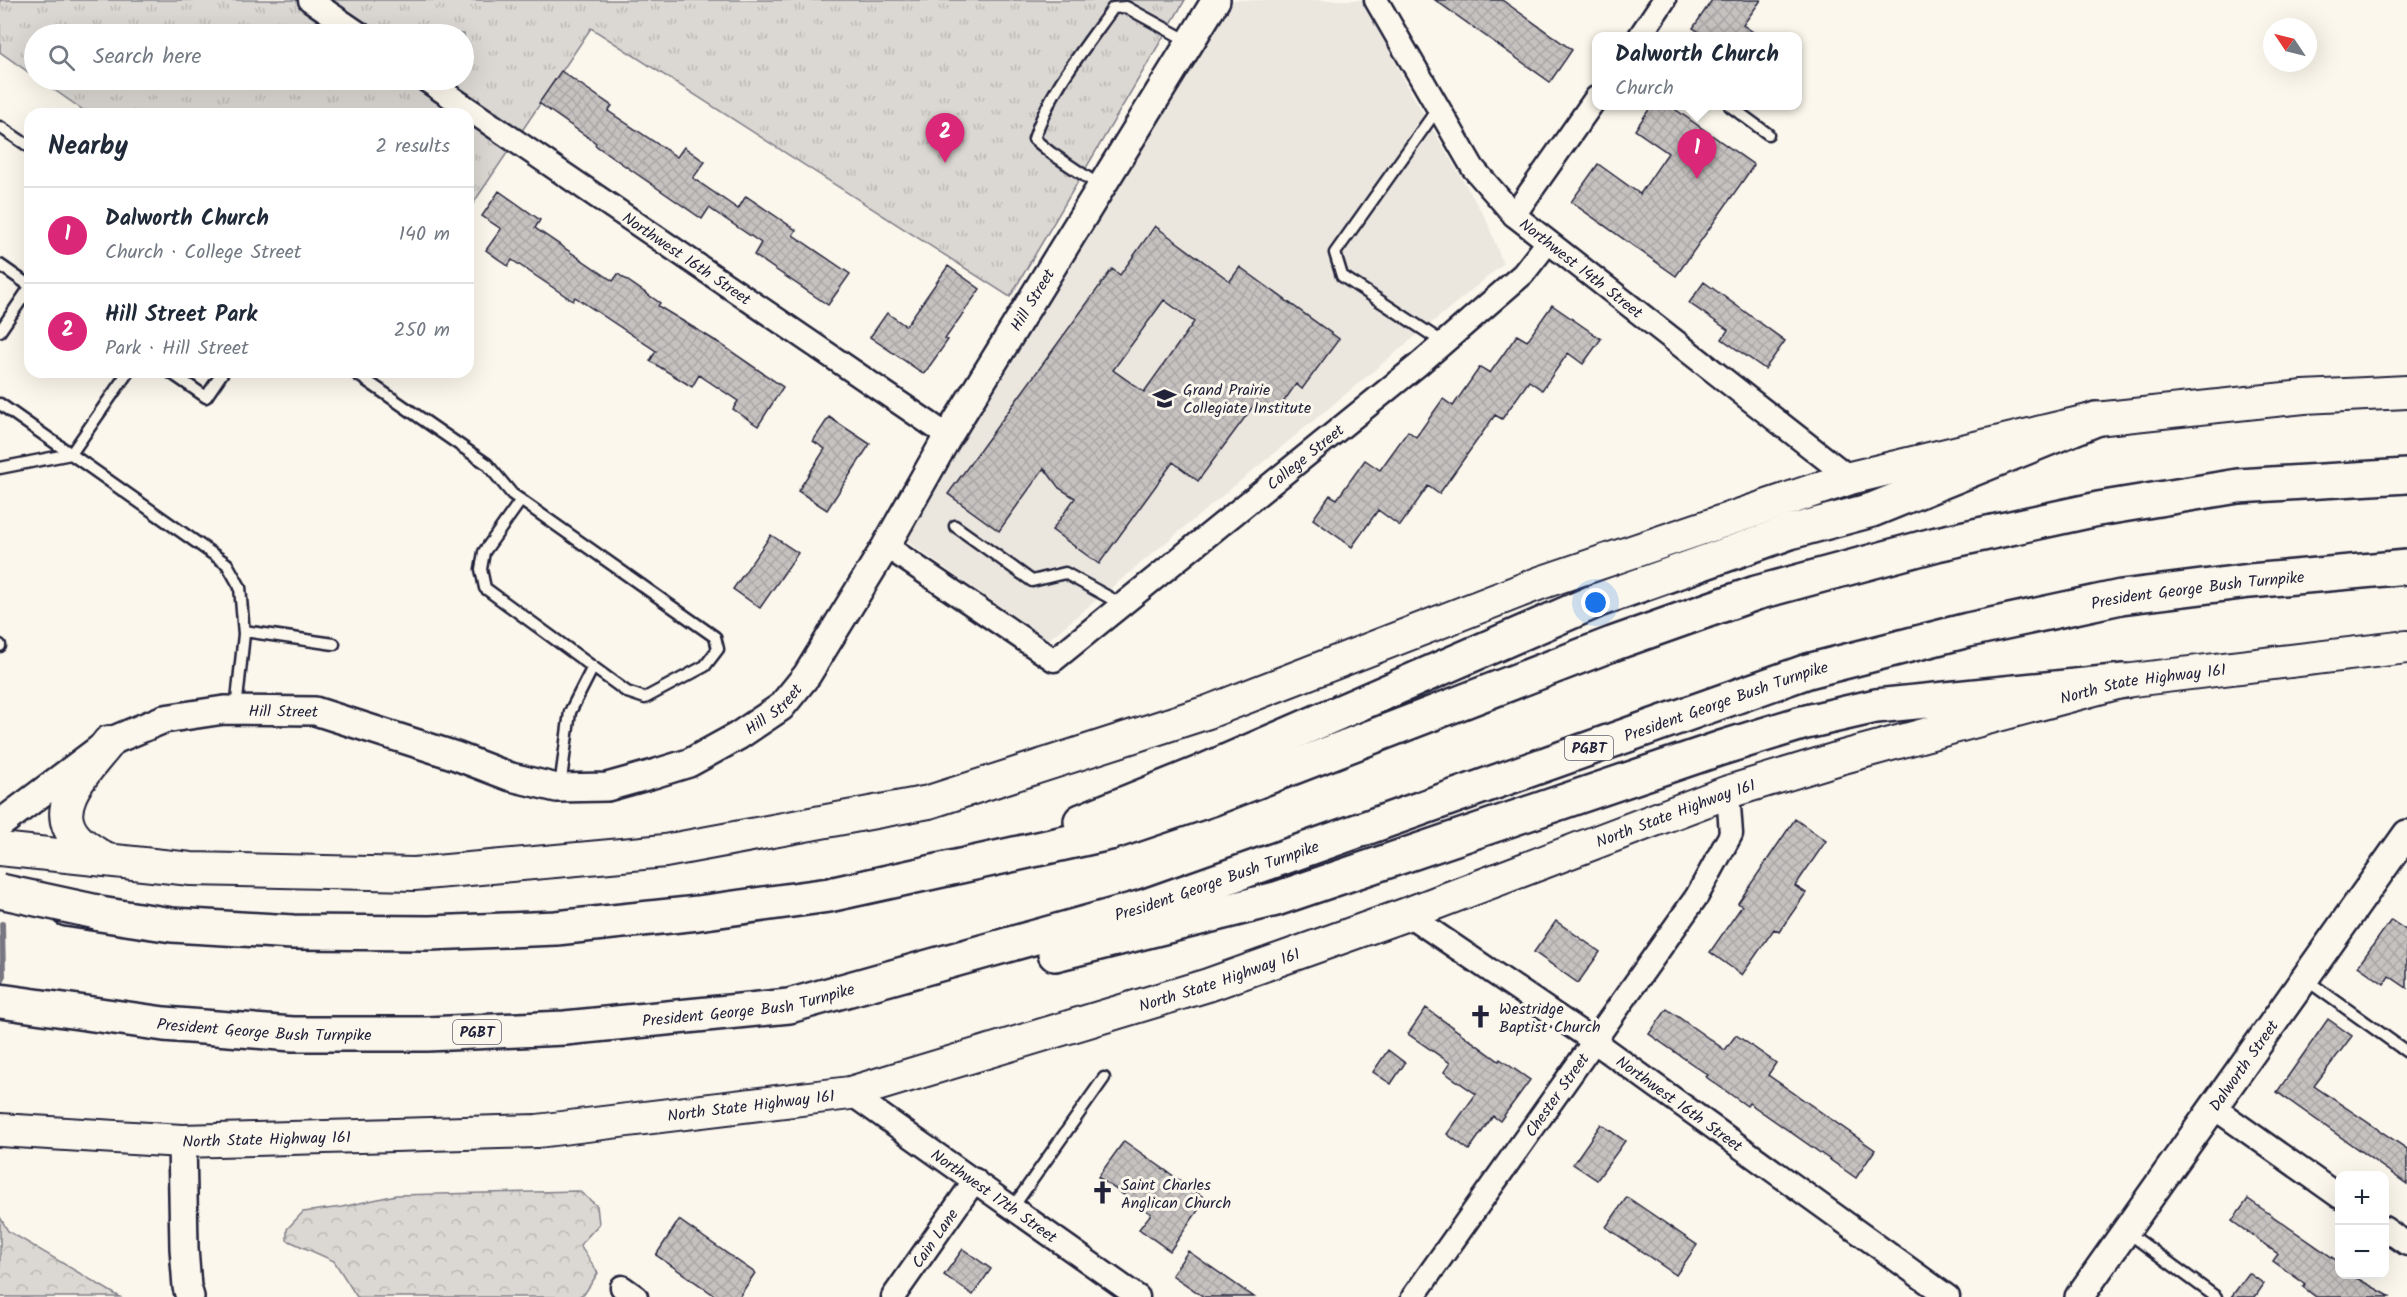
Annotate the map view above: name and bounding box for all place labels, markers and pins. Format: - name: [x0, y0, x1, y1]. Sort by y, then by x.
- pin: 2: [926, 114, 964, 163]
- pin: 1: [1678, 130, 1716, 179]
- place label: Grand Prairie Collegiate Institute: [1183, 378, 1311, 421]
- school or university icon: Grand Prairie Collegiate Institute: [1152, 385, 1178, 411]
- place label: Westridge Baptist Church: [1499, 997, 1601, 1040]
- church icon: Westridge Baptist Church: [1468, 1004, 1494, 1030]
- place label: Saint Charles Anglican Church: [1121, 1173, 1231, 1216]
- church icon: Saint Charles Anglican Church: [1090, 1180, 1116, 1206]

